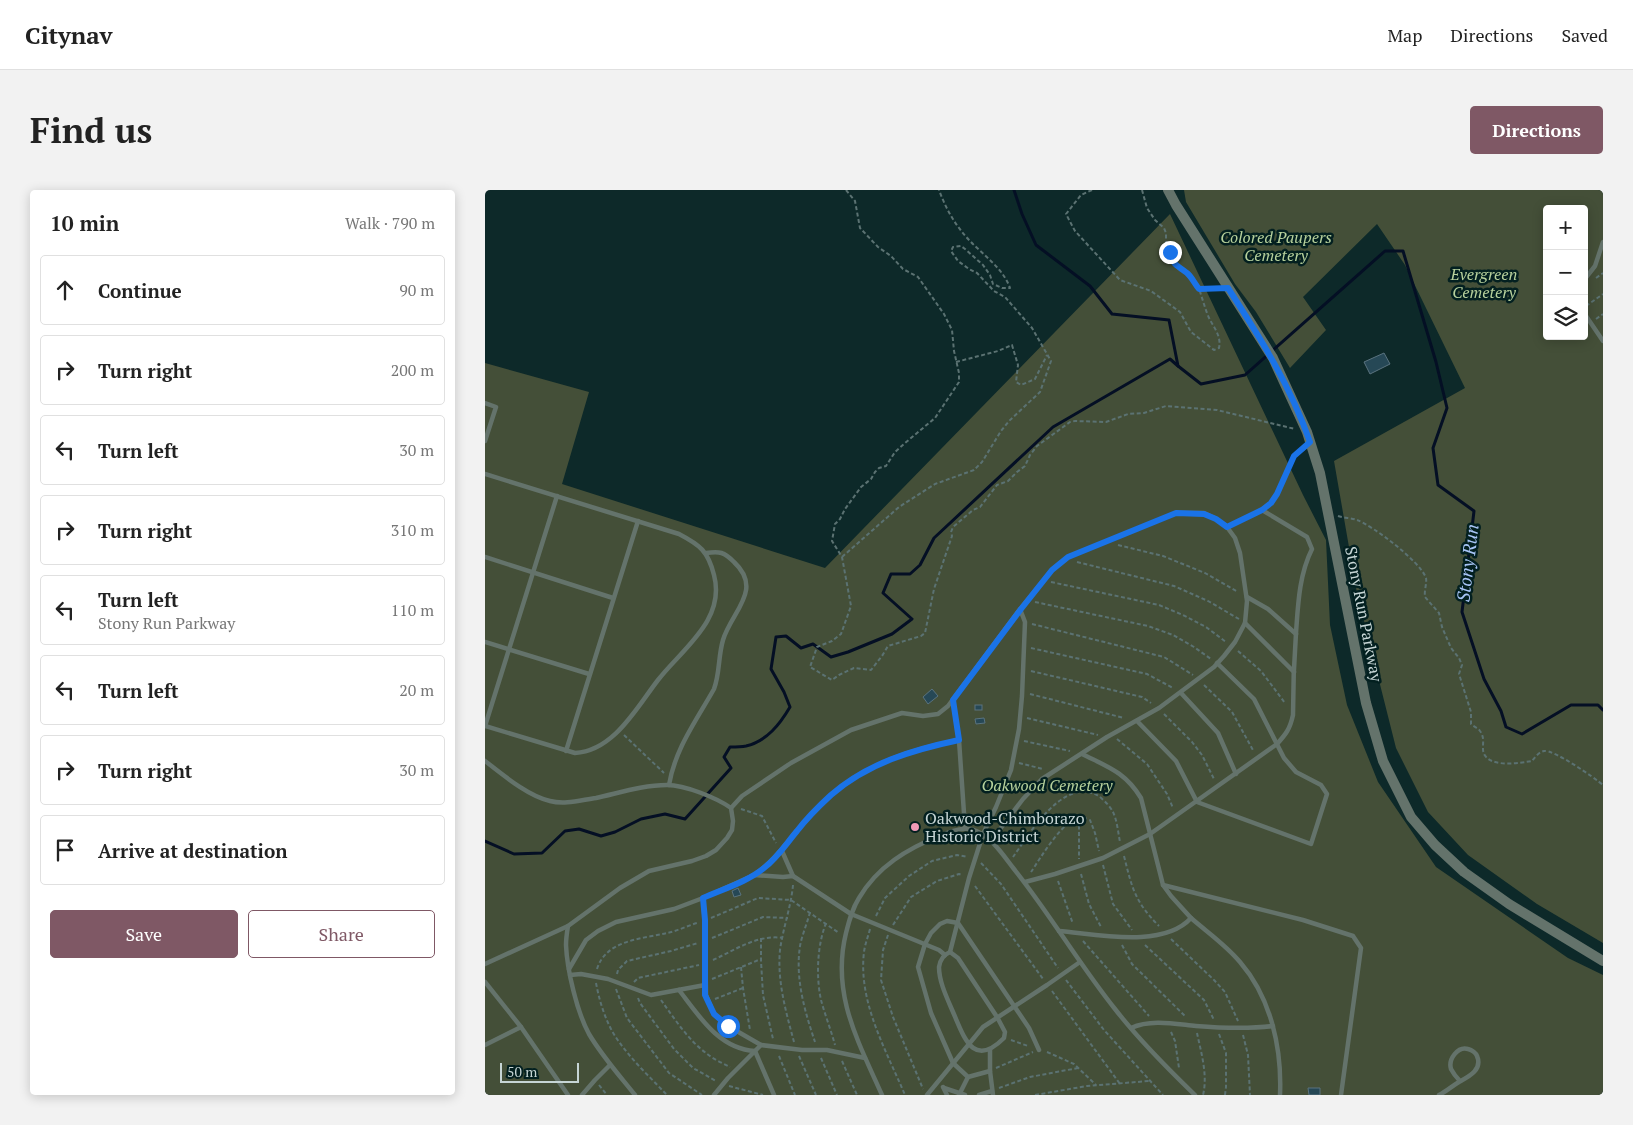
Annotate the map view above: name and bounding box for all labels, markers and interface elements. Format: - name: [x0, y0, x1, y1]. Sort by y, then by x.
- text: Citynav: [25, 19, 112, 51]
- text: Map: [1387, 23, 1422, 47]
- text: Directions: [1450, 23, 1533, 47]
- text: Saved: [1561, 23, 1608, 47]
- button: Directions: [1470, 106, 1603, 154]
- text: Find us: [30, 107, 152, 153]
- map controls: [1543, 205, 1588, 340]
- button: +: [1543, 205, 1588, 250]
- text: 10 min: [50, 209, 119, 237]
- text: Walk · 790 m: [345, 212, 435, 234]
- park label: Colored Paupers Cemetery: [1220, 226, 1332, 266]
- route end: [1159, 241, 1182, 264]
- button: −: [1543, 250, 1588, 295]
- park label: Evergreen Cemetery: [1450, 263, 1517, 303]
- icon: ahead: [51, 276, 79, 304]
- text: Continue: [98, 278, 182, 303]
- text: 90 m: [399, 279, 434, 301]
- button: layers: [1543, 295, 1588, 340]
- icon: right: [51, 356, 79, 384]
- text: Turn right: [98, 358, 192, 383]
- text: 200 m: [391, 359, 434, 381]
- icon: left: [51, 436, 79, 464]
- text: Turn left: [98, 438, 179, 463]
- text: 30 m: [399, 439, 434, 461]
- icon: right: [51, 516, 79, 544]
- text: Turn right: [98, 518, 192, 543]
- text: 310 m: [391, 519, 434, 541]
- water label: Stony Run: [1450, 523, 1484, 603]
- street label: Stony Run Parkway: [1340, 544, 1388, 684]
- text: Turn left: [98, 587, 179, 612]
- icon: left: [51, 596, 79, 624]
- text: 110 m: [391, 599, 434, 621]
- text: Stony Run Parkway: [98, 612, 235, 634]
- icon: left: [51, 676, 79, 704]
- text: Turn left: [98, 678, 179, 703]
- text: 20 m: [399, 679, 434, 701]
- icon: right: [51, 756, 79, 784]
- text: Turn right: [98, 758, 192, 783]
- text: 30 m: [399, 759, 434, 781]
- park label: Oakwood Cemetery: [982, 774, 1113, 796]
- place label: Oakwood-Chimborazo Historic District: [925, 807, 1085, 847]
- marker: Oakwood-Chimborazo Historic District: [909, 821, 921, 833]
- icon: arrive: [51, 836, 79, 864]
- text: Arrive at destination: [98, 838, 287, 863]
- button: Save: [50, 910, 238, 958]
- button: Share: [248, 910, 435, 958]
- route start: [717, 1015, 740, 1038]
- scale bar: [500, 1060, 579, 1083]
- text: 50 m: [507, 1062, 537, 1081]

